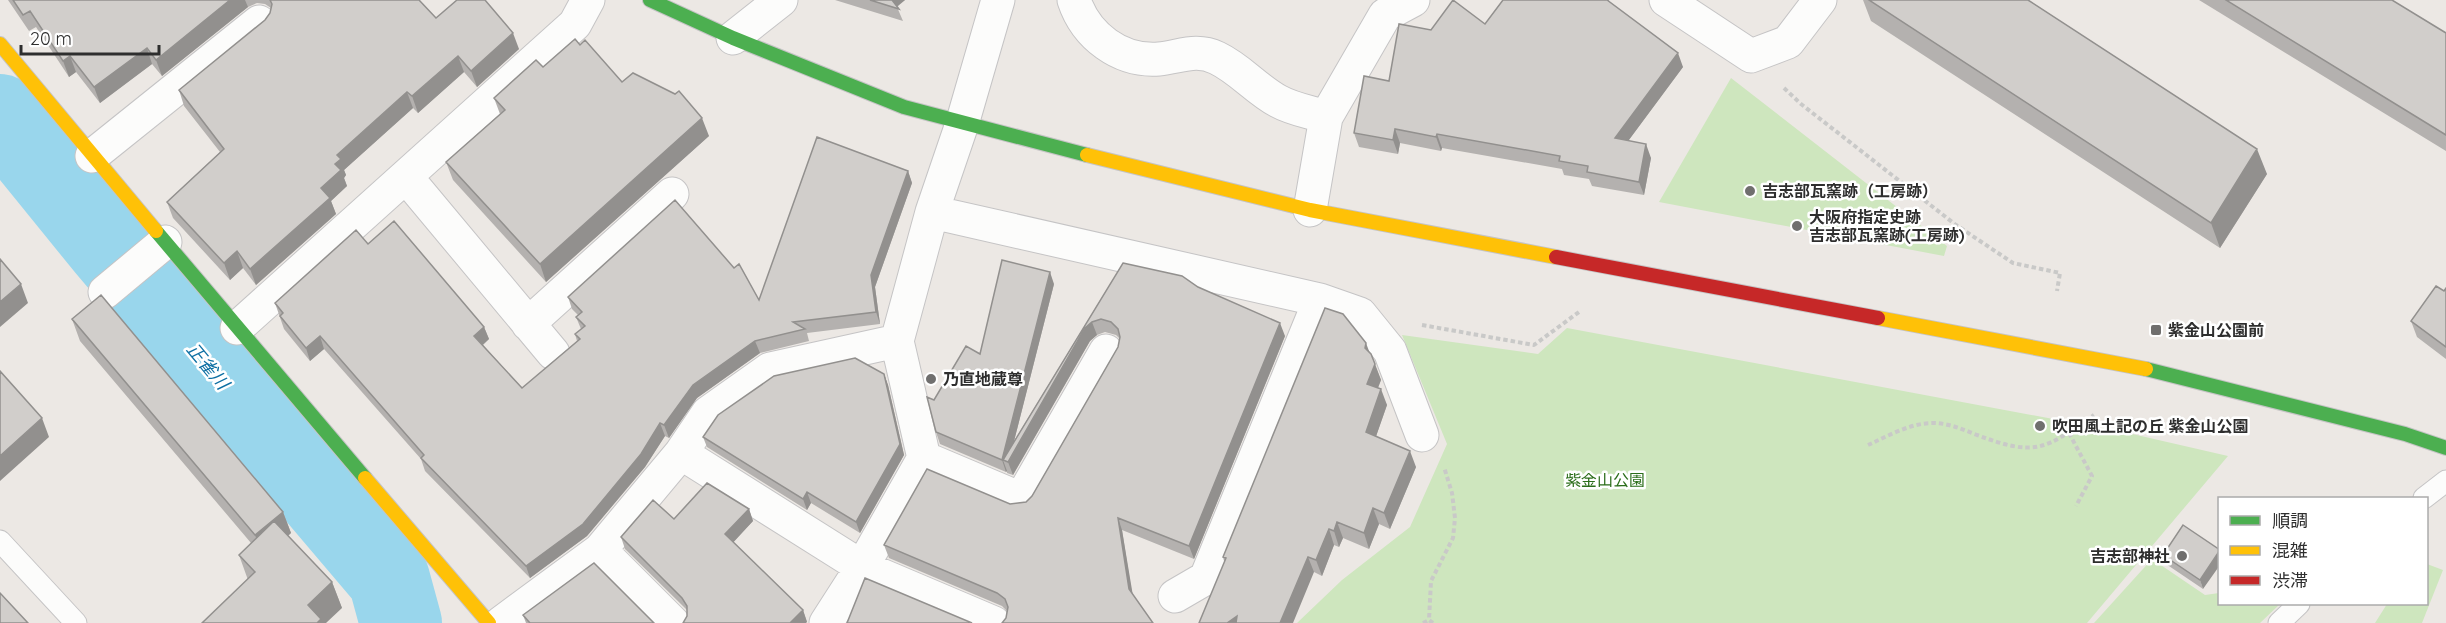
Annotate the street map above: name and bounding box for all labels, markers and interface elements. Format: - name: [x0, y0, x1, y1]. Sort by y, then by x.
- scale bar: [21, 18, 159, 56]
- text: 20 m: [30, 27, 72, 50]
- place label: 吉志部瓦窯跡（工房跡）: [1762, 181, 1938, 201]
- marker: 吉志部瓦窯跡（工房跡）: [1743, 184, 1757, 198]
- place label: 大阪府指定史跡 吉志部瓦窯跡(工房跡): [1809, 207, 1965, 245]
- marker: 大阪府指定史跡 吉志部瓦窯跡(工房跡): [1790, 219, 1804, 233]
- place label: 紫金山公園前: [2168, 320, 2264, 340]
- marker: 紫金山公園前: [2149, 323, 2163, 337]
- water label: 正雀川: [182, 338, 235, 396]
- place label: 乃直地蔵尊: [943, 369, 1023, 389]
- marker: 乃直地蔵尊: [924, 372, 938, 386]
- place label: 吹田風土記の丘 紫金山公園: [2052, 416, 2248, 436]
- marker: 吹田風土記の丘 紫金山公園: [2033, 419, 2047, 433]
- park label: 紫金山公園: [1565, 470, 1645, 490]
- legend: [2218, 497, 2428, 605]
- text: 順調: [2272, 509, 2308, 532]
- text: 混雑: [2272, 539, 2308, 562]
- place label: 吉志部神社: [2090, 546, 2170, 566]
- marker: 吉志部神社: [2175, 549, 2189, 563]
- text: 渋滞: [2272, 569, 2308, 592]

